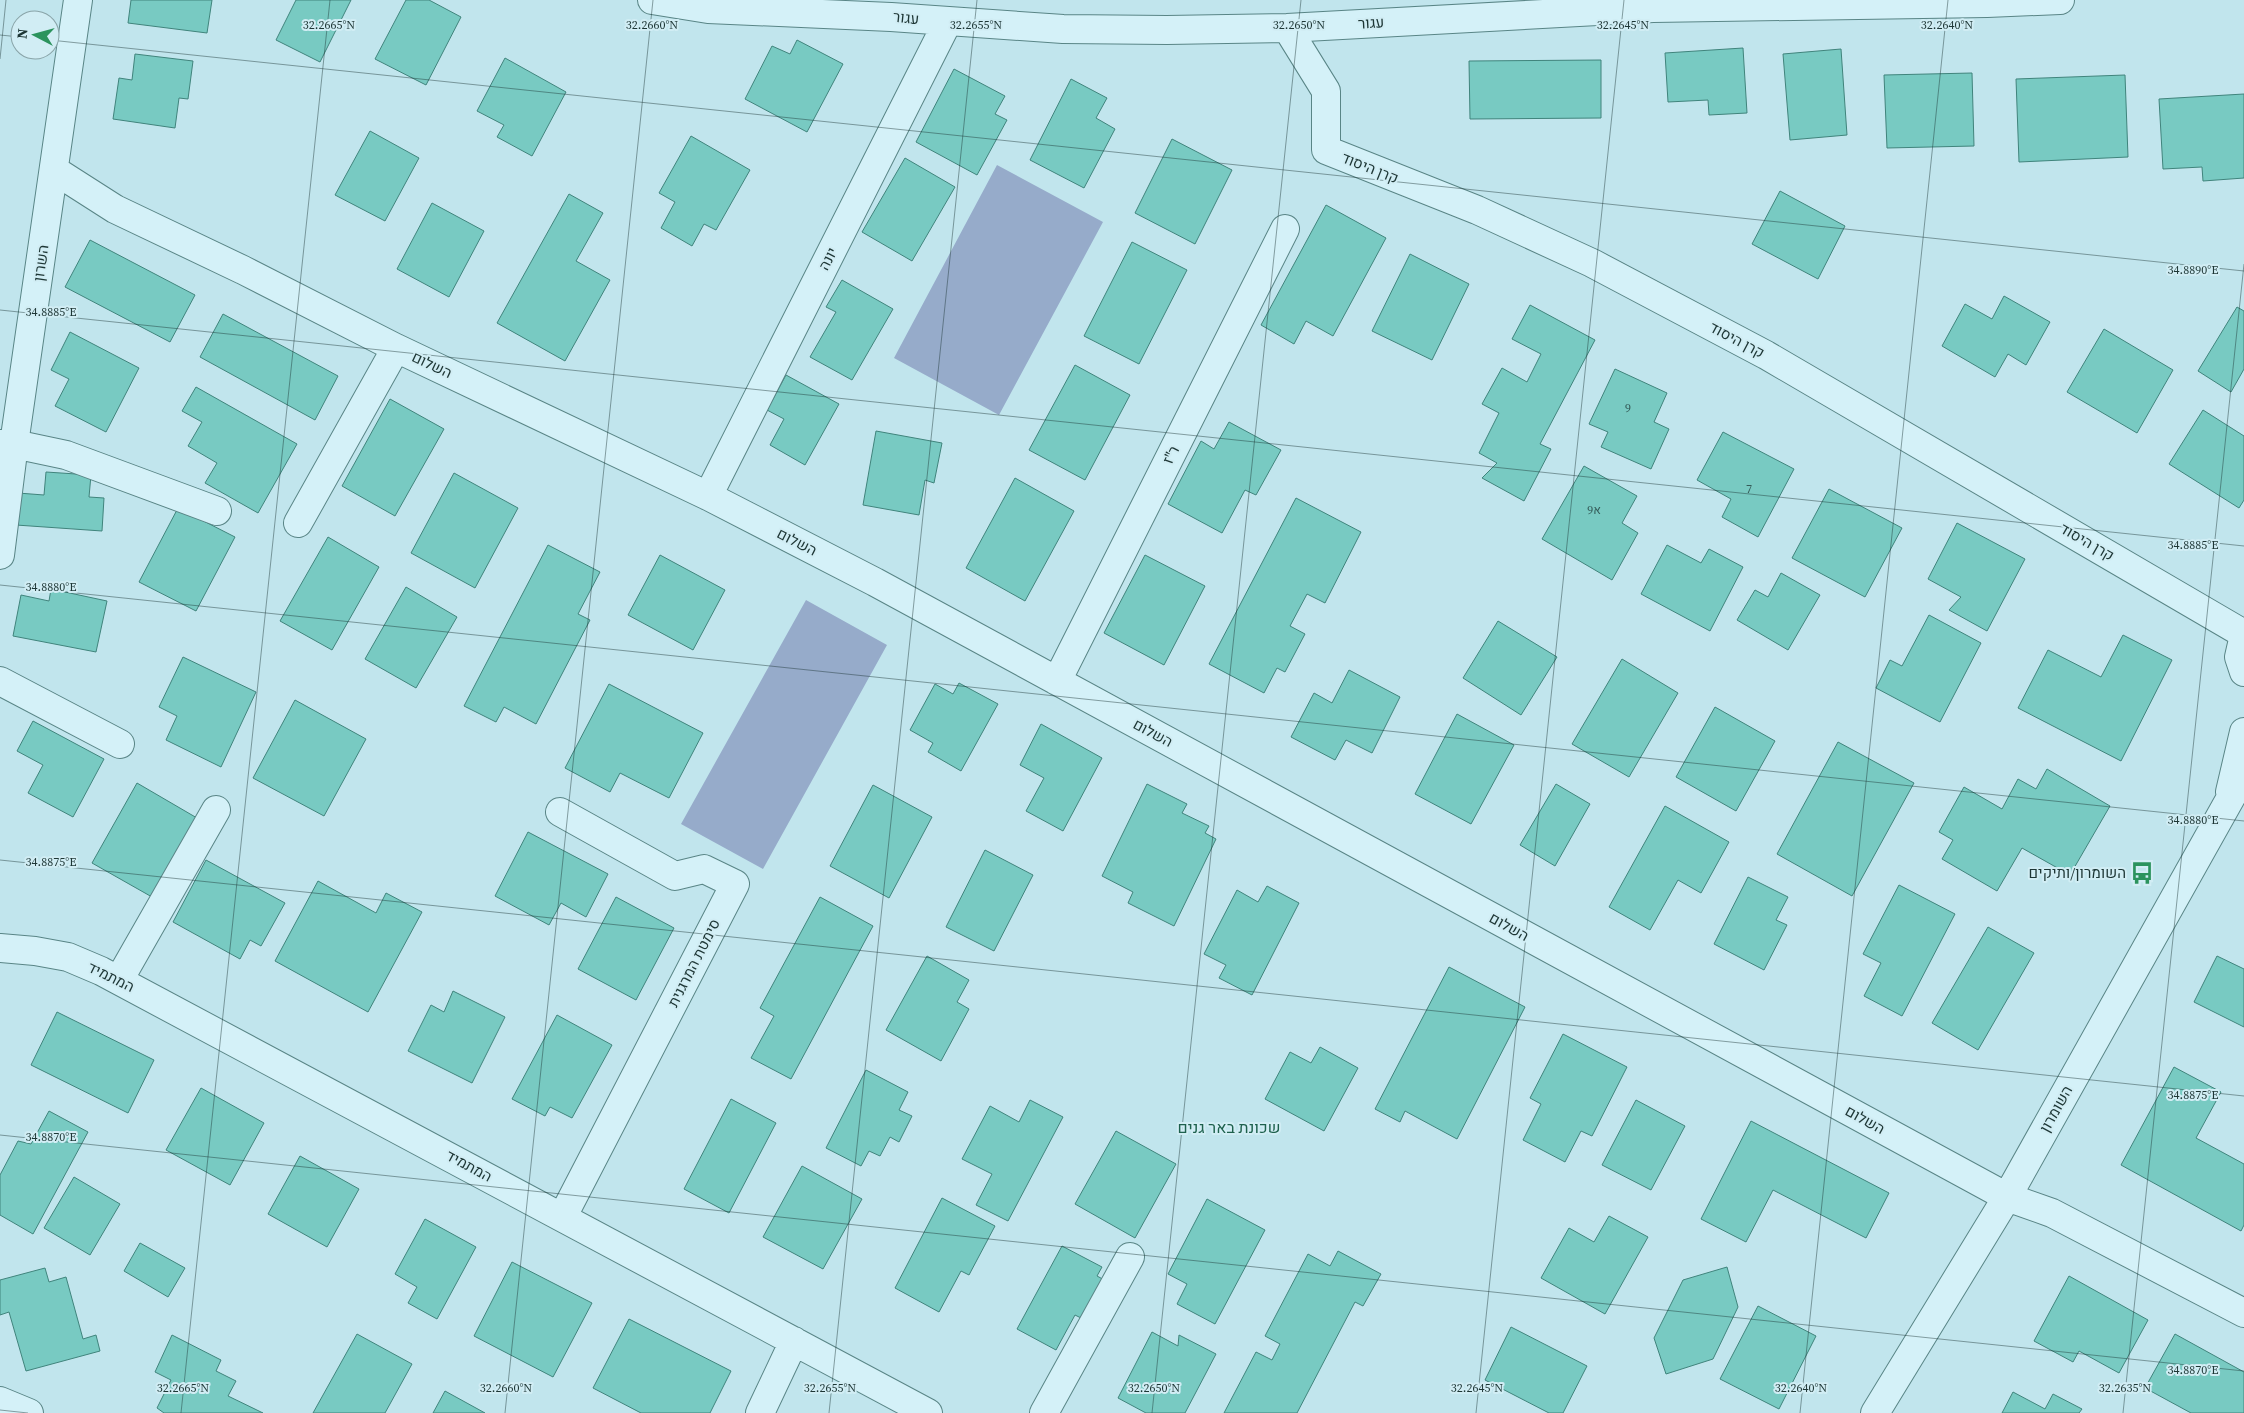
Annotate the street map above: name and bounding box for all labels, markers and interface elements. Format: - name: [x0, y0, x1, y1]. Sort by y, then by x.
- street label: עגור: [892, 6, 920, 29]
- north arrow: [10, 10, 60, 60]
- street label: עגור: [1357, 11, 1385, 34]
- text: 32.2665°N: [303, 17, 355, 33]
- text: 32.2660°N: [626, 17, 678, 33]
- text: 32.2655°N: [950, 17, 1002, 33]
- text: 32.2650°N: [1273, 17, 1325, 33]
- text: 32.2645°N: [1597, 17, 1649, 33]
- text: 32.2640°N: [1921, 17, 1973, 33]
- text: N: [12, 28, 33, 40]
- street label: קרן היסוד: [1339, 147, 1402, 188]
- street label: השרון: [28, 243, 53, 283]
- street label: יונה: [813, 244, 842, 274]
- text: 34.8890°E: [2168, 262, 2218, 278]
- text: 34.8885°E: [26, 304, 76, 320]
- street label: קרן היסוד: [1706, 316, 1768, 363]
- street label: השלום: [409, 346, 456, 383]
- house number: 9: [1625, 400, 1631, 416]
- street label: ר"ז: [1157, 442, 1184, 468]
- house number: 7: [1746, 481, 1752, 497]
- house number: 9א: [1587, 502, 1601, 518]
- street label: קרן היסוד: [2056, 518, 2118, 566]
- street label: השלום: [774, 523, 821, 561]
- text: 34.8885°E: [2168, 537, 2218, 553]
- text: 34.8880°E: [26, 579, 76, 595]
- street label: השלום: [1130, 713, 1177, 752]
- text: 34.8880°E: [2168, 812, 2218, 828]
- text: 34.8875°E: [26, 854, 76, 870]
- bus stop icon: השומרון/ותיקים: [2129, 860, 2155, 886]
- place label: השומרון/ותיקים: [2029, 862, 2126, 883]
- street label: השלום: [1486, 907, 1533, 946]
- street label: סימטת המרגנית: [662, 915, 725, 1011]
- street label: המתמיד: [84, 956, 138, 997]
- street label: השומרון: [2034, 1081, 2077, 1136]
- text: 34.8875°E: [2168, 1087, 2218, 1103]
- street label: השלום: [1842, 1100, 1889, 1139]
- district label: שכונת באר גנים: [1178, 1116, 1280, 1138]
- text: 34.8870°E: [26, 1129, 76, 1145]
- street label: המתמיד: [442, 1145, 496, 1186]
- text: 34.8870°E: [2168, 1362, 2218, 1378]
- text: 32.2665°N: [157, 1380, 209, 1396]
- text: 32.2660°N: [480, 1380, 532, 1396]
- text: 32.2655°N: [804, 1380, 856, 1396]
- text: 32.2650°N: [1128, 1380, 1180, 1396]
- text: 32.2645°N: [1451, 1380, 1503, 1396]
- text: 32.2640°N: [1775, 1380, 1827, 1396]
- text: 32.2635°N: [2099, 1380, 2151, 1396]

